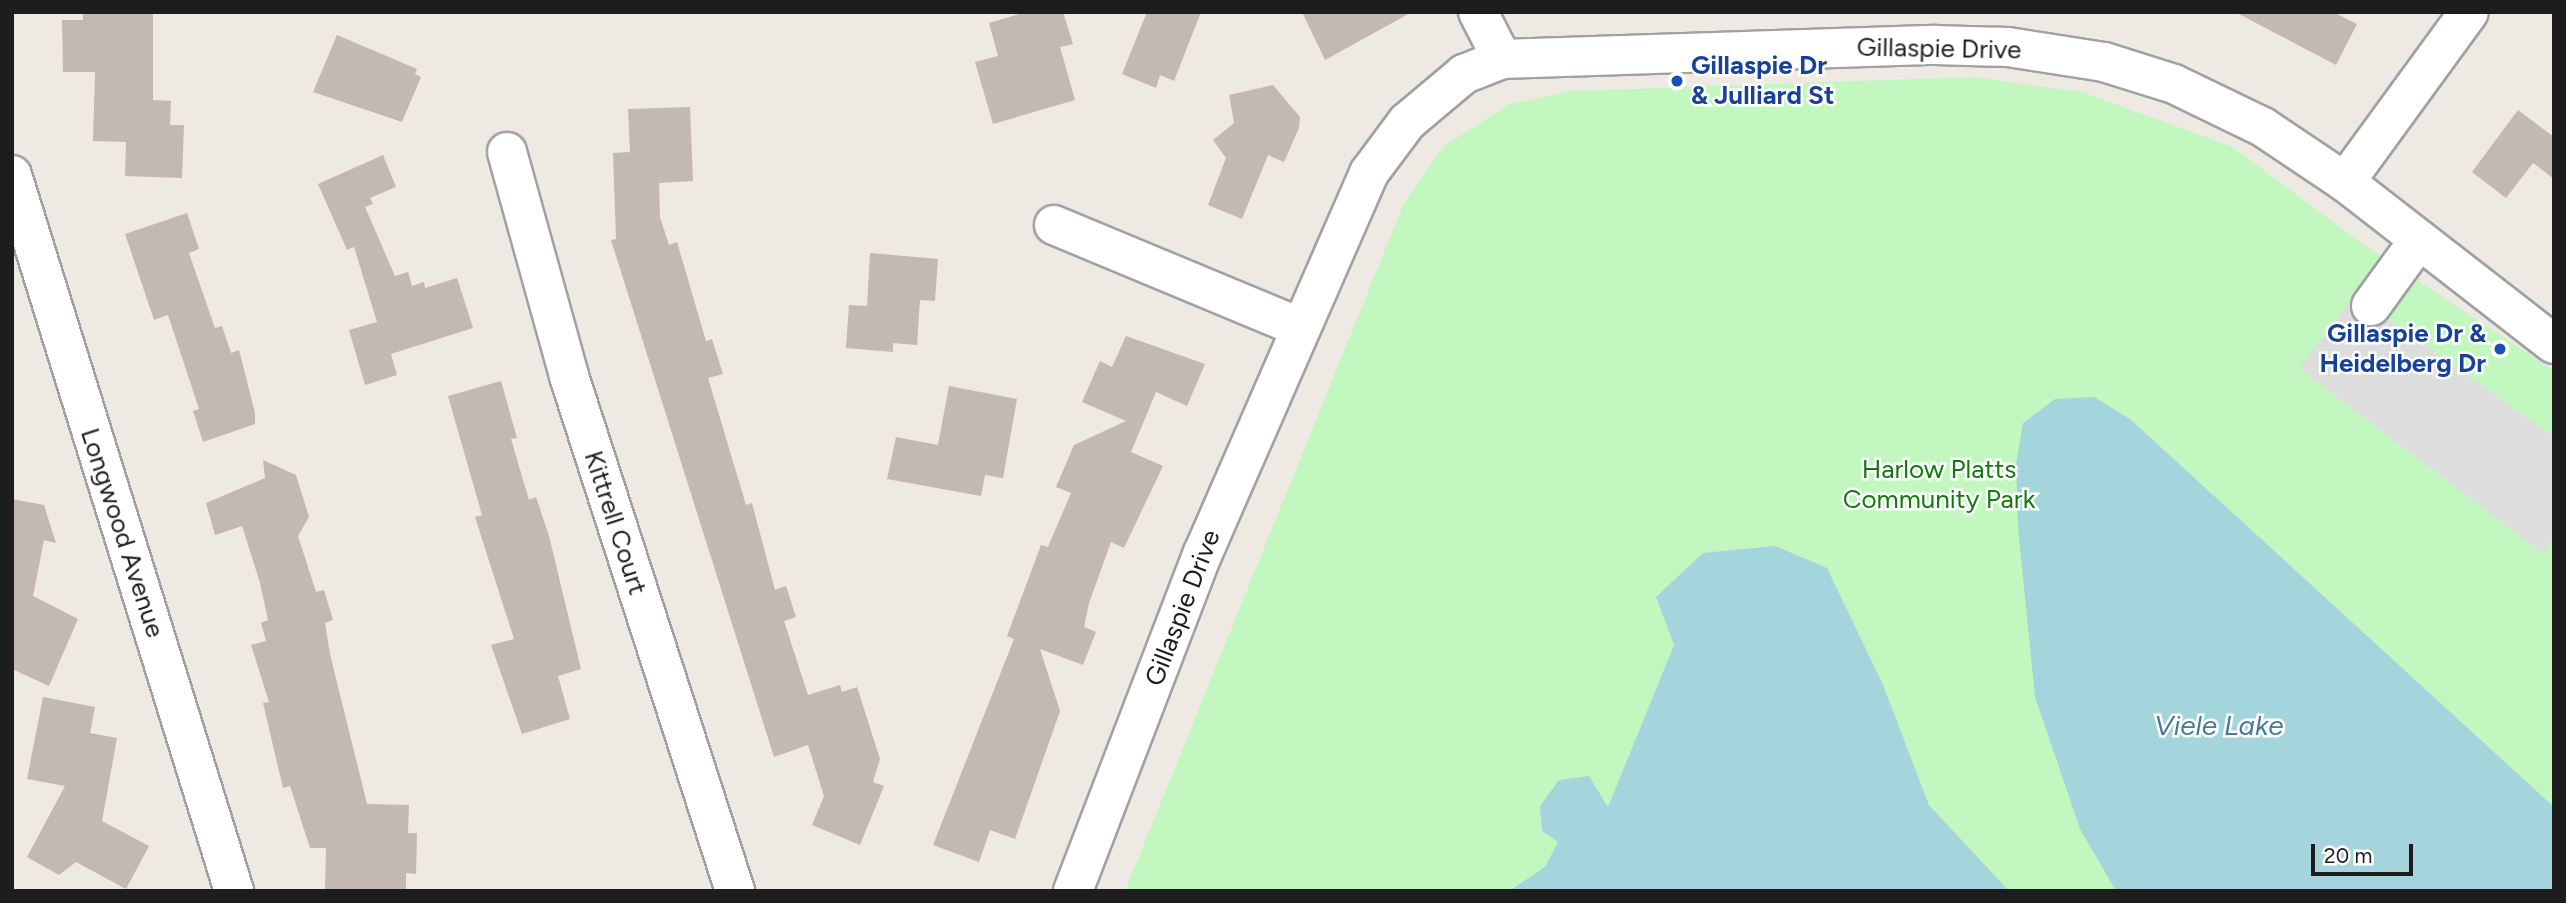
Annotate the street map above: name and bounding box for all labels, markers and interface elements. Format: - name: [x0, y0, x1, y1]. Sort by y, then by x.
- street label: Gillaspie Drive: [1856, 32, 2022, 66]
- place label: Gillaspie Dr & Julliard St: [1691, 50, 1834, 112]
- marker: Gillaspie Dr & Julliard St: [1669, 73, 1685, 89]
- place label: Gillaspie Dr & Heidelberg Dr: [2319, 318, 2486, 380]
- marker: Gillaspie Dr & Heidelberg Dr: [2492, 341, 2508, 357]
- street label: Longwood Avenue: [73, 424, 171, 642]
- street label: Kittrell Court: [577, 447, 653, 599]
- park label: Harlow Platts Community Park: [1843, 454, 2035, 516]
- street label: Gillaspie Drive: [1139, 526, 1227, 690]
- water label: Viele Lake: [2154, 708, 2284, 742]
- scale bar: [2314, 830, 2416, 874]
- text: 20 m: [2324, 843, 2372, 868]

